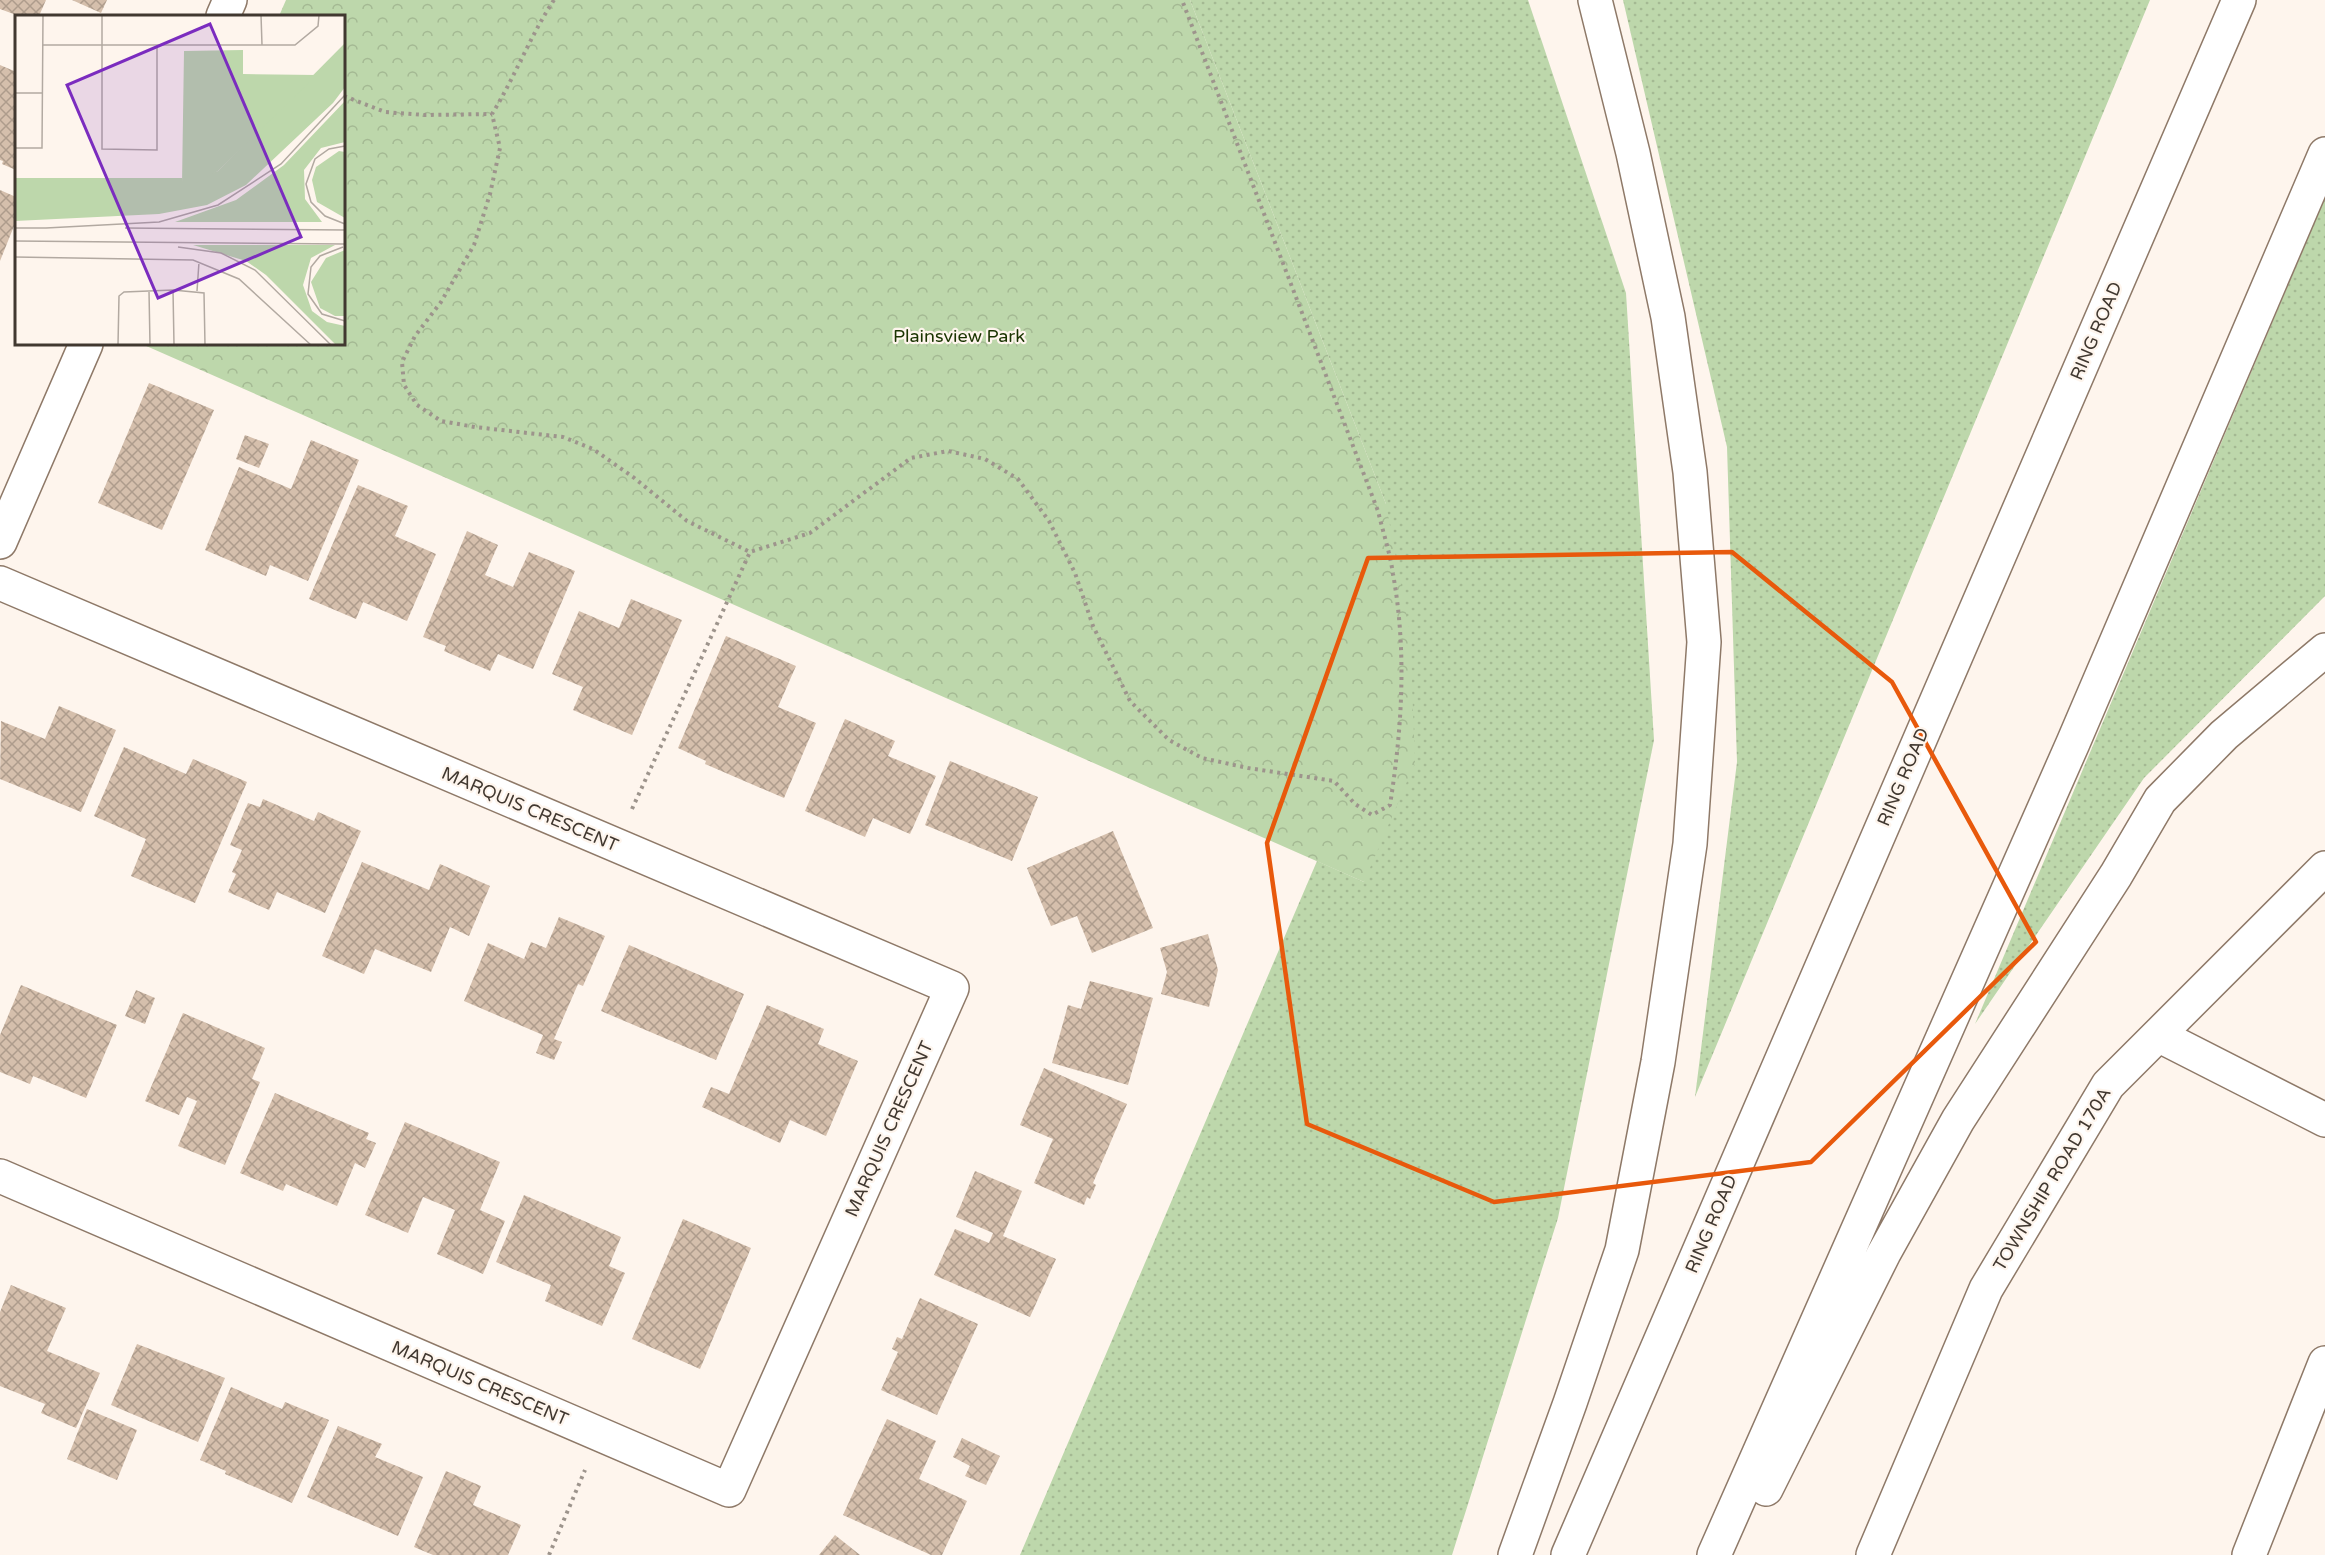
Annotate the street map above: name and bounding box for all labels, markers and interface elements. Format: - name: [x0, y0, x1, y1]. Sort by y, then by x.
- inset map: [15, 15, 345, 345]
- street label: RING ROAD: [2065, 278, 2127, 384]
- park label: Plainsview Park: [893, 325, 1025, 347]
- street label: RING ROAD: [1872, 724, 1934, 830]
- street label: MARQUIS CRESCENT: [438, 762, 622, 856]
- street label: MARQUIS CRESCENT: [840, 1038, 938, 1220]
- street label: TOWNSHIP ROAD 170A: [1988, 1083, 2116, 1275]
- street label: RING ROAD: [1680, 1171, 1742, 1277]
- street label: MARQUIS CRESCENT: [388, 1336, 572, 1430]

